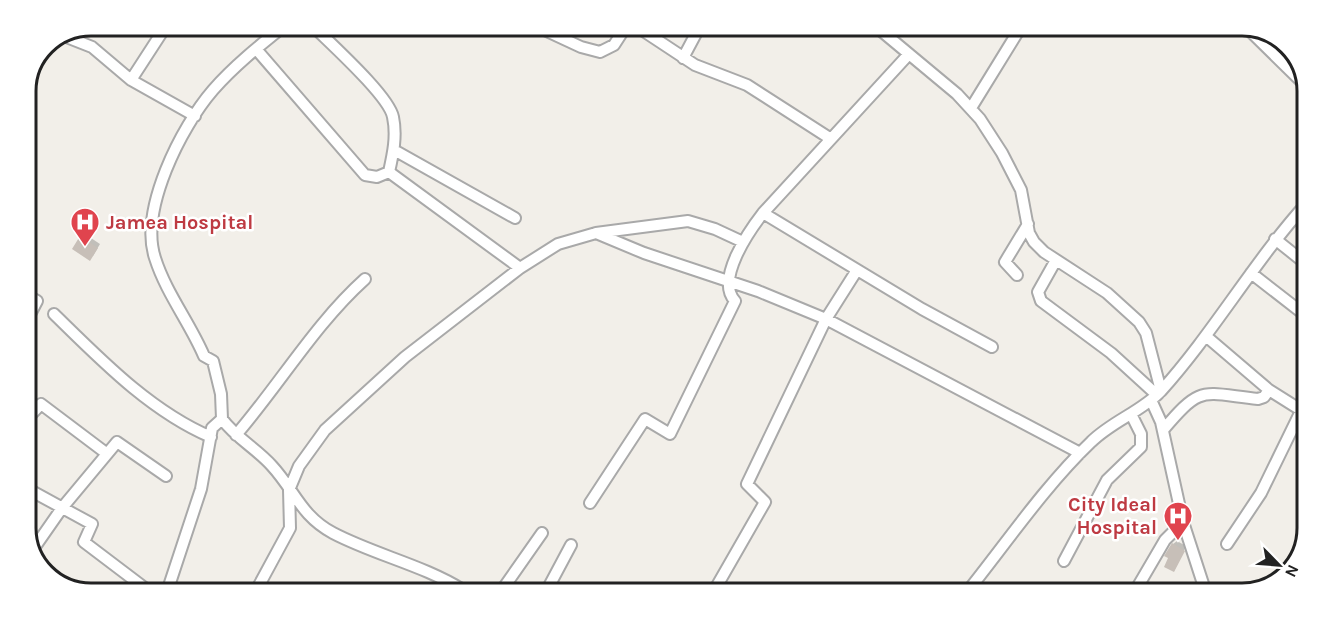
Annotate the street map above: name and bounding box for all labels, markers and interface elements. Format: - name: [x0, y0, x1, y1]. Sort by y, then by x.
- hospital icon: Jamea Hospital: [69, 206, 101, 248]
- place label: Jamea Hospital: [106, 211, 253, 234]
- place label: City Ideal Hospital: [1068, 493, 1157, 539]
- hospital icon: City Ideal Hospital: [1162, 500, 1194, 542]
- north arrow: [1249, 535, 1309, 595]
- text: N: [1281, 562, 1303, 580]

